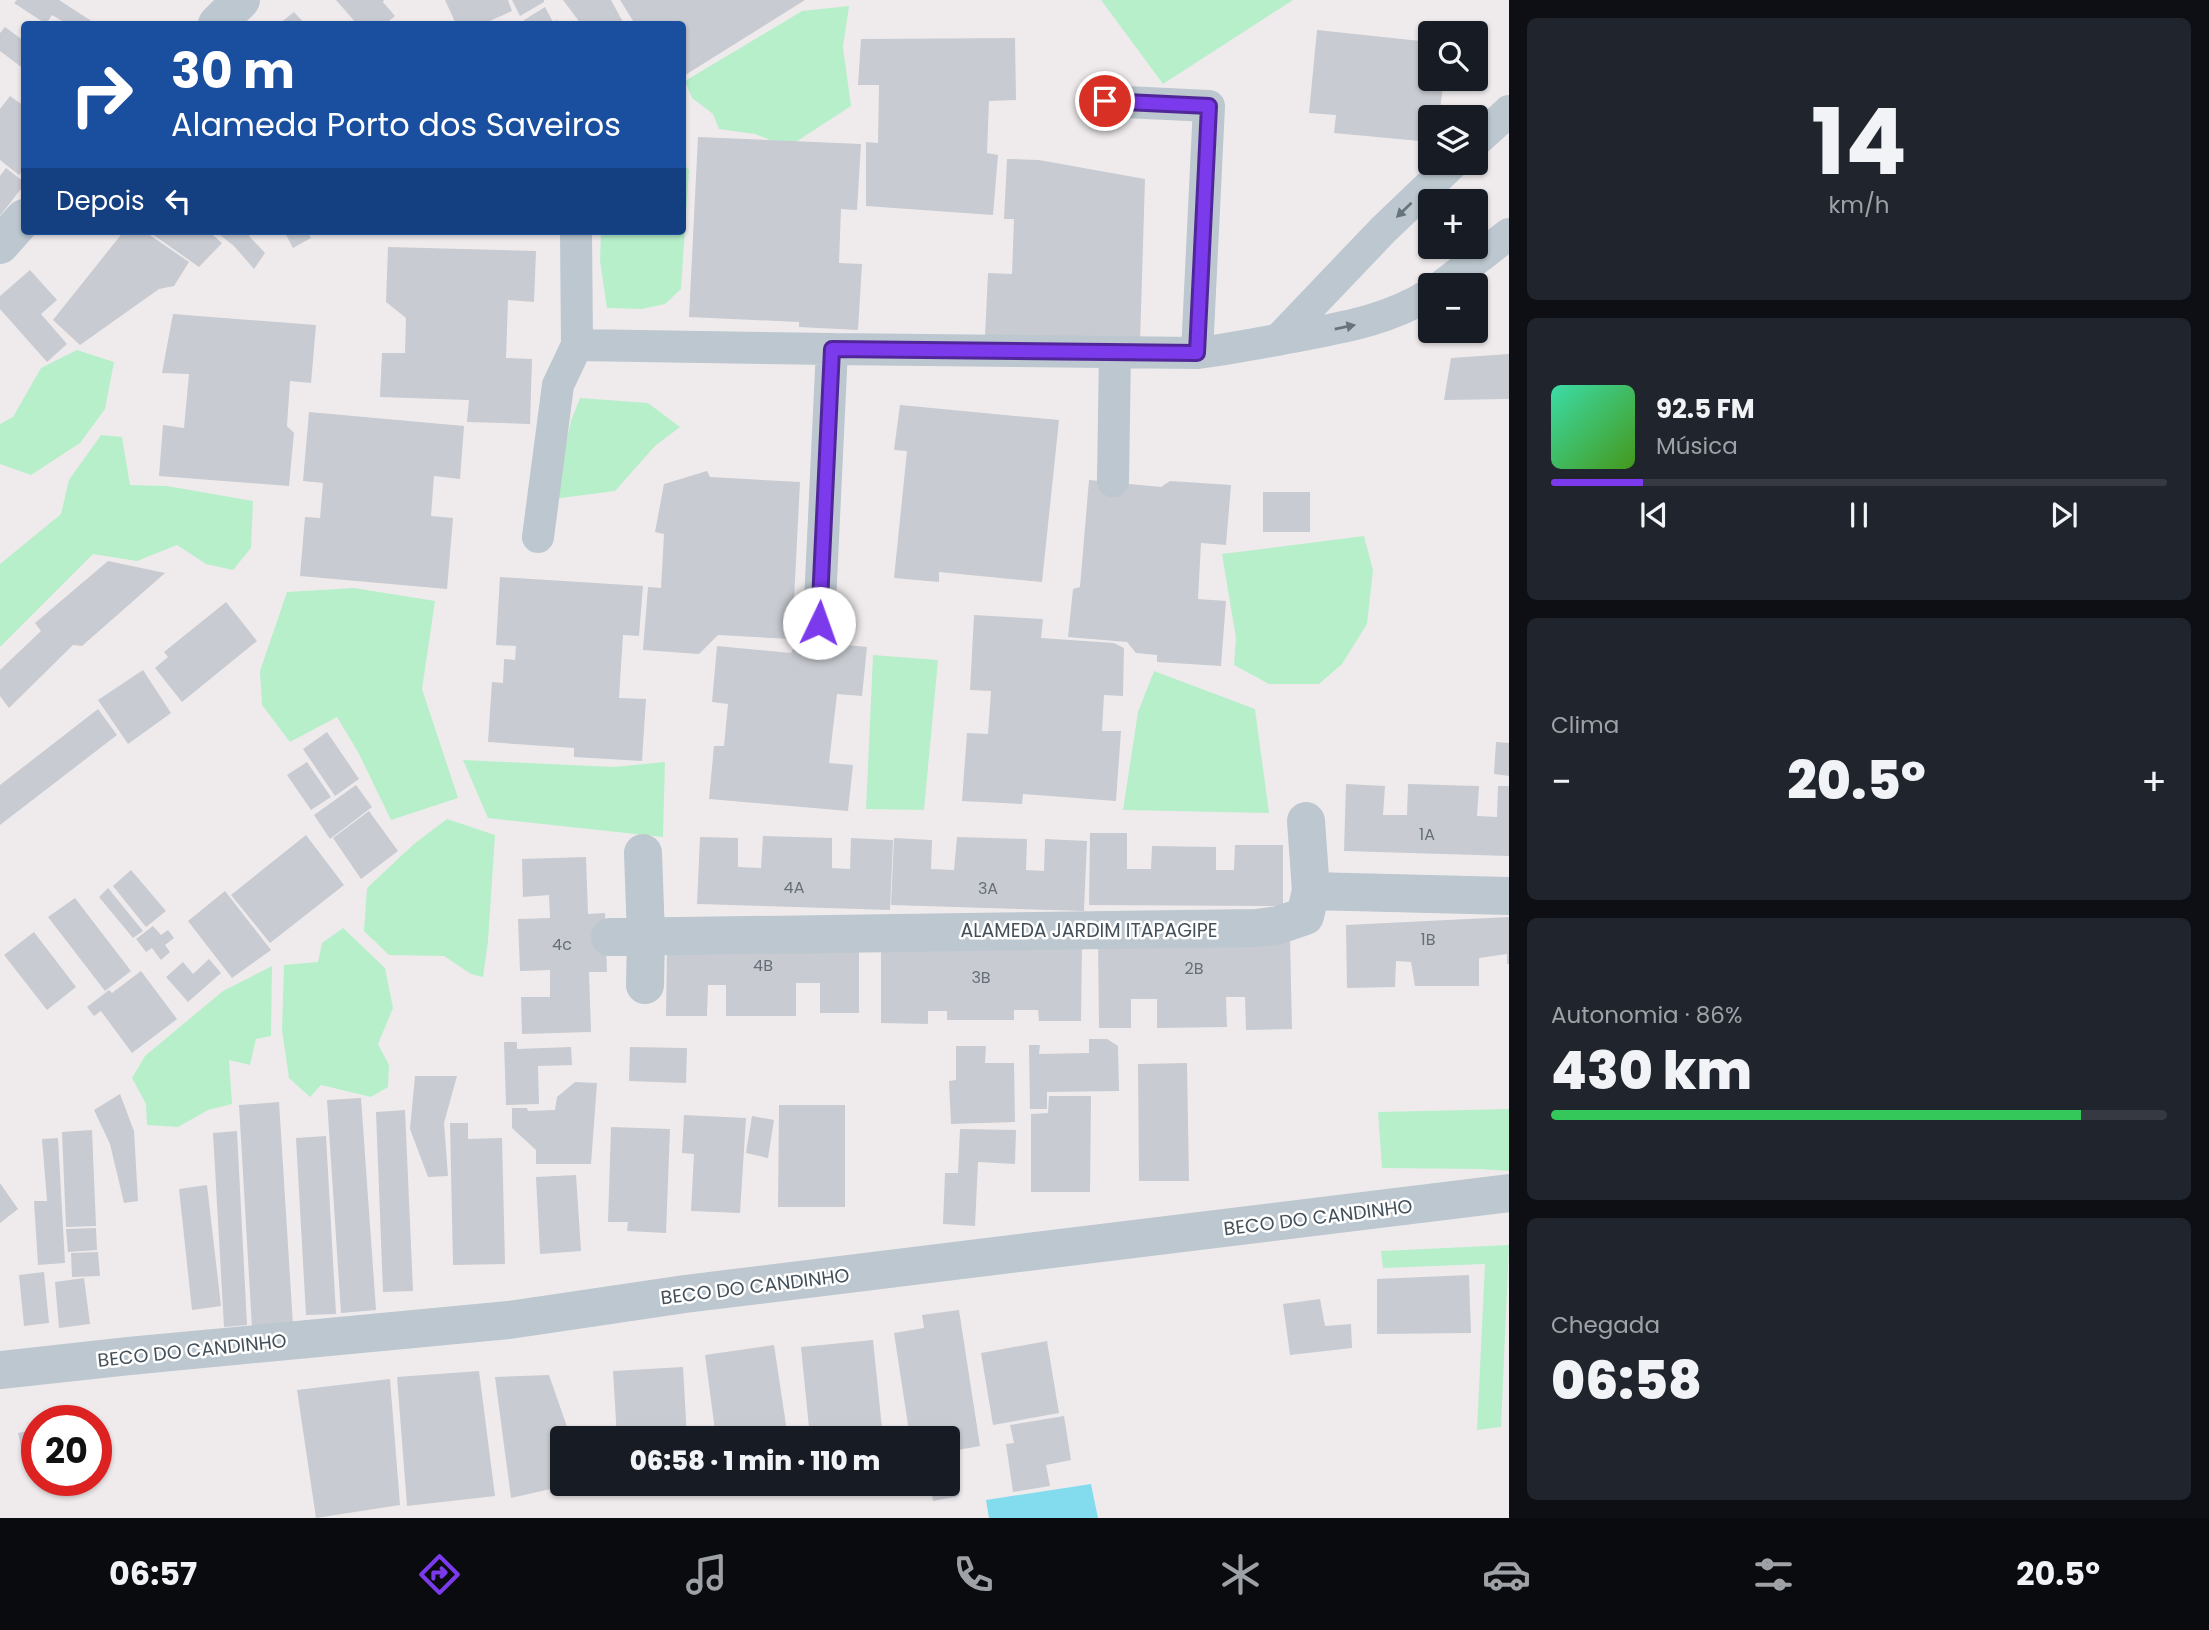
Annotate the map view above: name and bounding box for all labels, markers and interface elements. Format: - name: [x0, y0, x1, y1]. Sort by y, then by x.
- map controls: [1418, 21, 1488, 343]
- button: search: [1418, 21, 1488, 91]
- text: 30 m: [171, 37, 295, 105]
- icon: right: [56, 49, 147, 140]
- pin: [1075, 71, 1135, 131]
- text: 14: [1811, 78, 1907, 206]
- icon: arrive: [1086, 82, 1124, 120]
- text: Alameda Porto dos Saveiros: [171, 102, 621, 147]
- button: layers: [1418, 105, 1488, 175]
- icon: left: [159, 182, 197, 220]
- text: Depois: [56, 183, 145, 219]
- button: +: [1418, 189, 1488, 259]
- text: km/h: [1828, 189, 1890, 221]
- one-way arrow: [1395, 201, 1412, 218]
- button: −: [1418, 273, 1488, 343]
- one-way arrow: [1334, 321, 1356, 332]
- text: 92.5 FM: [1656, 391, 1755, 427]
- text: Música: [1656, 430, 1738, 462]
- icon: previous: [1635, 496, 1673, 534]
- icon: pause: [1840, 496, 1878, 534]
- icon: next: [2045, 496, 2083, 534]
- position arrow: [782, 586, 856, 660]
- text: Clima: [1551, 709, 1619, 741]
- text: 20.5°: [1787, 744, 1926, 817]
- text: −: [1551, 755, 1572, 808]
- text: +: [2141, 755, 2167, 808]
- house number: 1A: [1419, 823, 1435, 846]
- house number: 4A: [784, 876, 805, 899]
- house number: 3A: [978, 877, 998, 900]
- street label: ALAMEDA JARDIM ITAPAGIPE: [961, 917, 1217, 944]
- house number: 1B: [1421, 928, 1436, 951]
- house number: 4c: [552, 933, 572, 956]
- house number: 4B: [753, 954, 773, 977]
- house number: 2B: [1184, 957, 1204, 980]
- house number: 3B: [971, 966, 991, 989]
- text: Autonomia · 86%: [1551, 999, 1742, 1031]
- text: 430 km: [1551, 1034, 1752, 1107]
- street label: BECO DO CANDINHO: [1222, 1193, 1414, 1242]
- street label: BECO DO CANDINHO: [659, 1262, 851, 1311]
- text: Chegada: [1551, 1309, 1660, 1341]
- street label: BECO DO CANDINHO: [96, 1327, 288, 1374]
- text: 06:58: [1551, 1344, 1702, 1417]
- speed limit sign: 20: [21, 1405, 112, 1496]
- text: 06:58 · 1 min · 110 m: [630, 1443, 880, 1479]
- icon: directions: [415, 1550, 464, 1599]
- icon: music: [682, 1550, 731, 1599]
- icon: phone: [949, 1550, 998, 1599]
- icon: climate: [1216, 1550, 1265, 1599]
- icon: car: [1482, 1550, 1531, 1599]
- icon: filters: [1749, 1550, 1798, 1599]
- text: 06:57: [109, 1551, 197, 1596]
- text: 20.5°: [2016, 1551, 2100, 1596]

